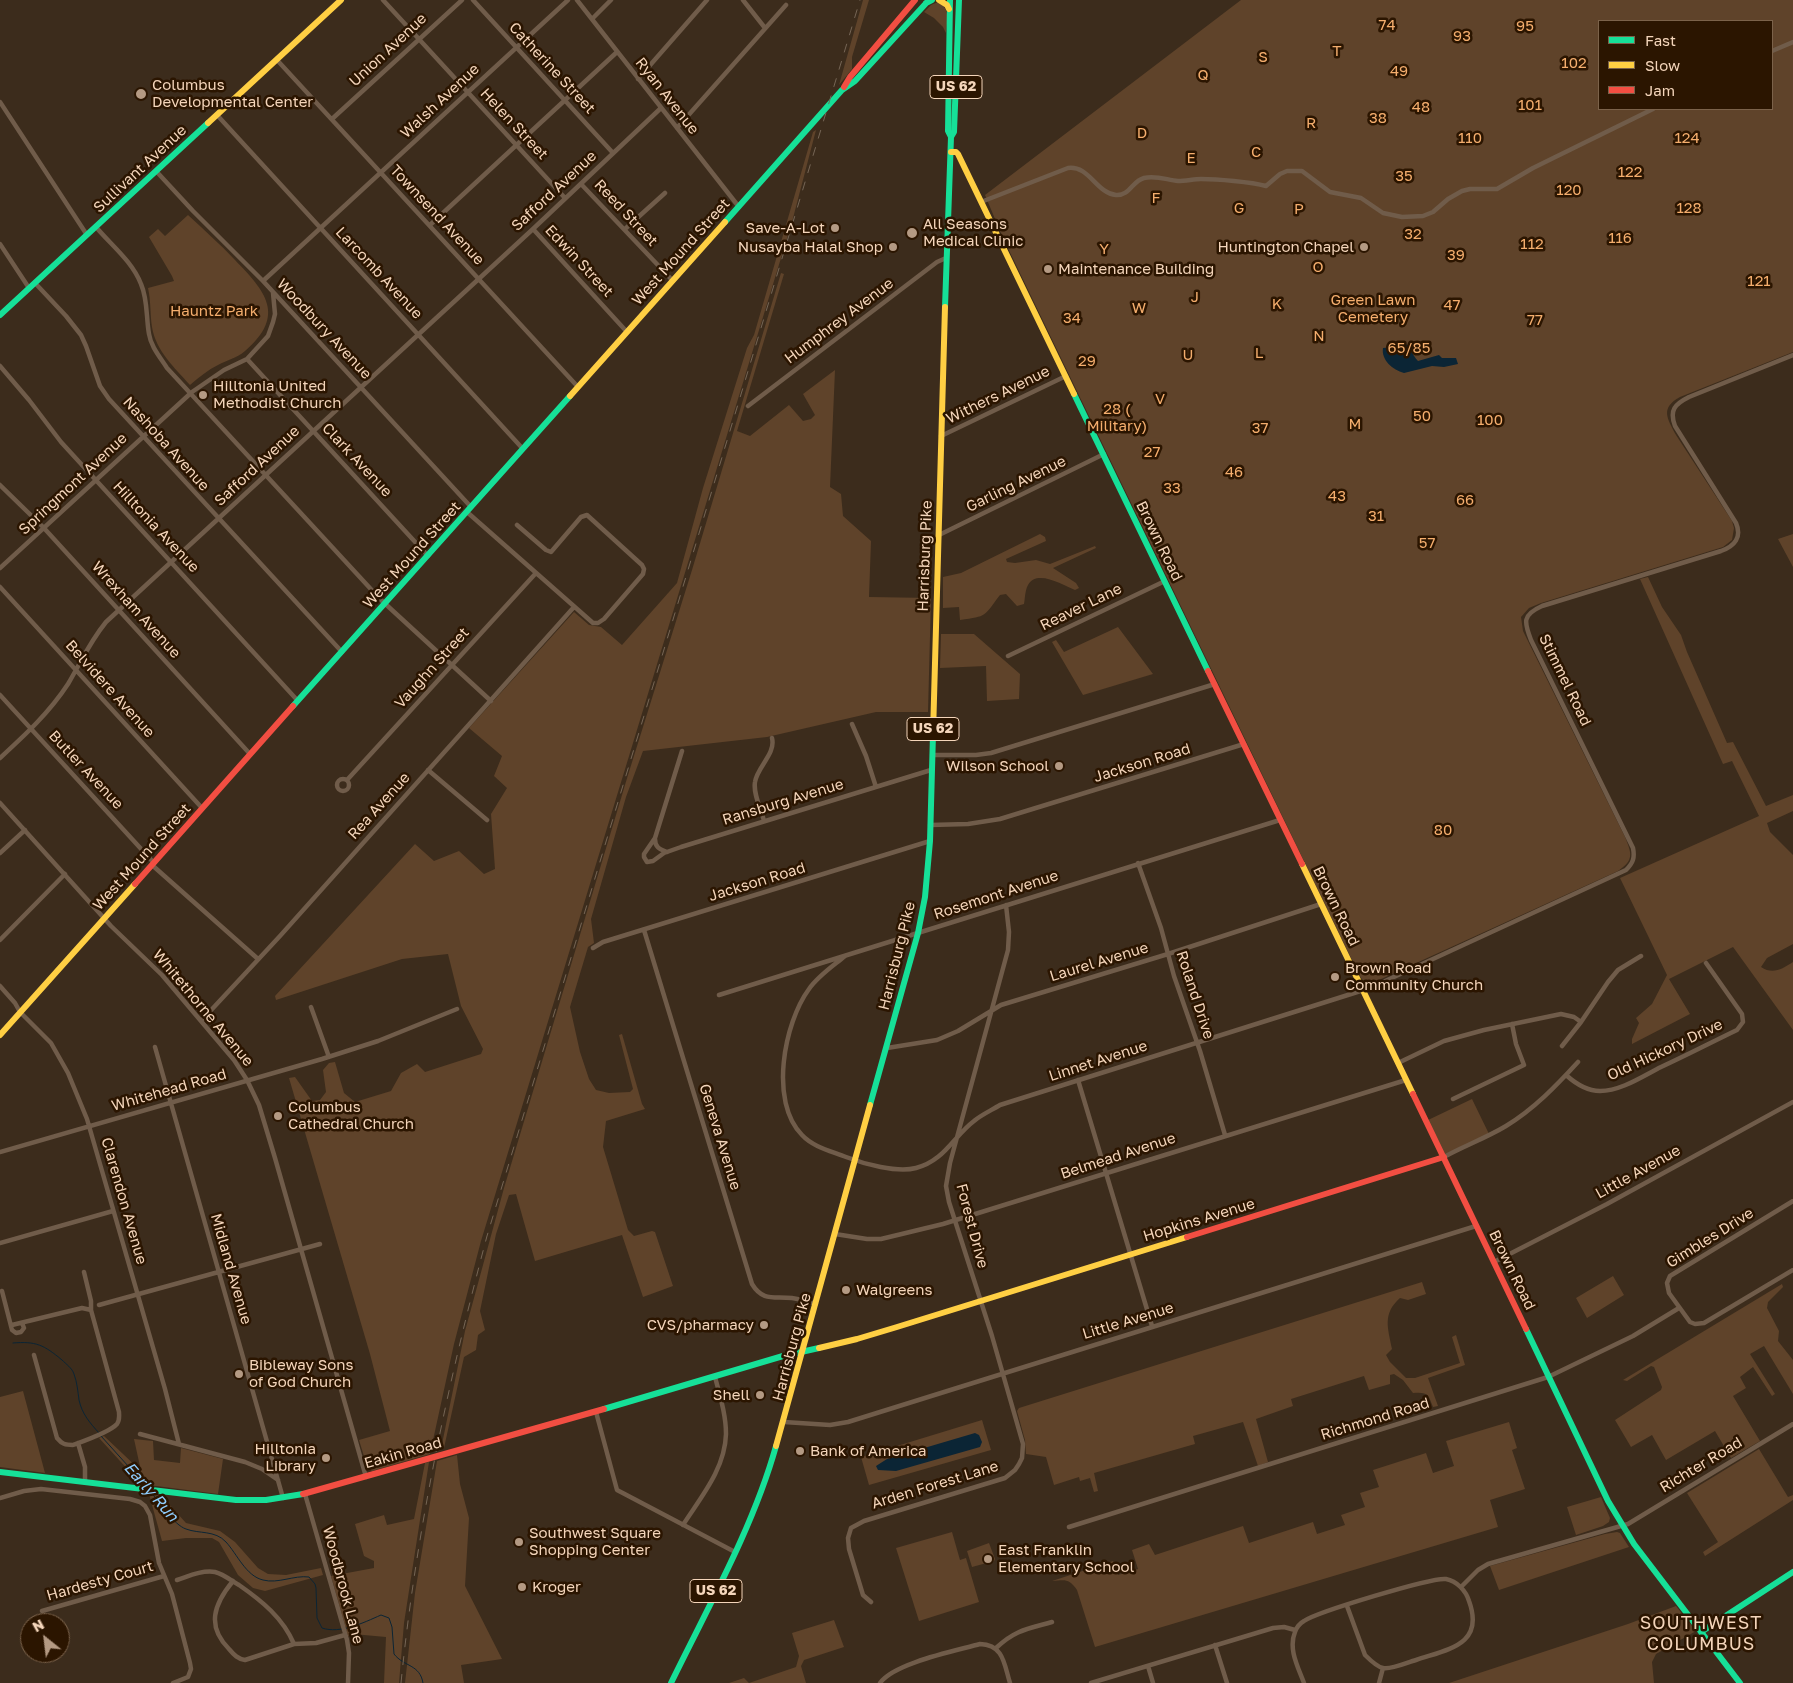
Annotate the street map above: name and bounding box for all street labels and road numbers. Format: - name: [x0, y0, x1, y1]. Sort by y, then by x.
- street label: Union Avenue: [346, 10, 430, 90]
- street label: Catherine Street: [505, 19, 599, 117]
- street label: Ryan Avenue: [631, 54, 703, 138]
- street label: Walsh Avenue: [397, 60, 483, 142]
- road number: US 62: [930, 75, 982, 98]
- street label: Helen Street: [476, 85, 552, 163]
- street label: Sullivant Avenue: [90, 121, 190, 217]
- street label: Safford Avenue: [508, 147, 600, 235]
- street label: Townsend Avenue: [386, 161, 488, 269]
- street label: Reed Street: [590, 176, 662, 250]
- street label: West Mound Street: [628, 195, 734, 309]
- street label: Edwin Street: [541, 221, 617, 301]
- street label: Larcomb Avenue: [332, 223, 426, 323]
- street label: Humphrey Avenue: [781, 274, 897, 368]
- street label: Woodbury Avenue: [273, 275, 375, 383]
- street label: Withers Avenue: [943, 362, 1053, 428]
- street label: Nashoba Avenue: [119, 393, 213, 495]
- street label: Clark Avenue: [318, 419, 396, 501]
- street label: Safford Avenue: [211, 422, 303, 510]
- street label: Springmont Avenue: [15, 429, 131, 539]
- street label: Garling Avenue: [963, 452, 1069, 516]
- street label: Hilltonia Avenue: [109, 478, 203, 576]
- street label: West Mound Street: [359, 498, 465, 612]
- street label: Brown Road: [1132, 498, 1186, 584]
- street label: Harrisburg Pike: [914, 500, 936, 612]
- street label: Wrexham Avenue: [88, 558, 184, 662]
- street label: Reaver Lane: [1037, 580, 1125, 634]
- street label: Vaughn Street: [391, 624, 473, 712]
- street label: Stimmel Road: [1535, 631, 1595, 729]
- street label: Belvidere Avenue: [62, 637, 158, 741]
- road number: US 62: [907, 718, 959, 741]
- street label: Butler Avenue: [45, 727, 127, 813]
- street label: Jackson Road: [1091, 740, 1193, 786]
- street label: Rea Avenue: [344, 769, 414, 843]
- street label: Ransburg Avenue: [720, 775, 846, 829]
- street label: West Mound Street: [89, 800, 195, 914]
- street label: Jackson Road: [706, 859, 808, 905]
- street label: Brown Road: [1309, 863, 1363, 949]
- street label: Rosemont Avenue: [932, 866, 1060, 924]
- street label: Harrisburg Pike: [875, 900, 919, 1012]
- street label: Laurel Avenue: [1048, 938, 1150, 986]
- street label: Whitethorne Avenue: [149, 946, 257, 1070]
- street label: Roland Drive: [1172, 949, 1218, 1041]
- street label: Old Hickory Drive: [1605, 1015, 1725, 1085]
- street label: Linnet Avenue: [1047, 1037, 1149, 1085]
- street label: Whitehead Road: [110, 1065, 228, 1115]
- street label: Geneva Avenue: [695, 1082, 745, 1192]
- street label: Belmead Avenue: [1058, 1129, 1178, 1183]
- street label: Clarendon Avenue: [97, 1135, 151, 1267]
- street label: Little Avenue: [1592, 1141, 1684, 1203]
- street label: Forest Drive: [952, 1182, 992, 1270]
- street label: Hopkins Avenue: [1141, 1194, 1257, 1246]
- street label: Gimbles Drive: [1663, 1204, 1757, 1272]
- street label: Midland Avenue: [207, 1211, 255, 1327]
- street label: Brown Road: [1485, 1227, 1539, 1313]
- street label: Harrisburg Pike: [769, 1291, 815, 1403]
- street label: Little Avenue: [1080, 1299, 1176, 1343]
- street label: Richmond Road: [1318, 1394, 1432, 1444]
- street label: Eakin Road: [362, 1433, 444, 1473]
- street label: Richter Road: [1657, 1433, 1745, 1497]
- street label: Arden Forest Lane: [869, 1457, 1001, 1513]
- street label: Woodbrook Lane: [319, 1524, 367, 1646]
- street label: Hardesty Court: [44, 1557, 156, 1605]
- road number: US 62: [690, 1580, 742, 1602]

